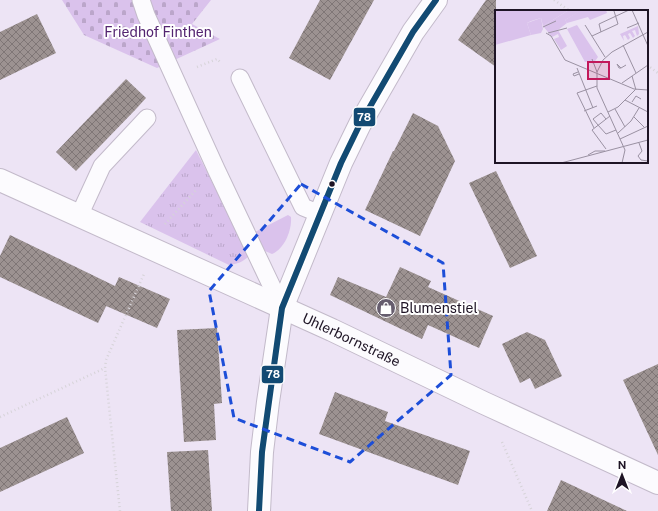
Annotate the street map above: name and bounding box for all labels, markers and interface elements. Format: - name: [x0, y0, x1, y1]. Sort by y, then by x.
- inset map: [495, 10, 648, 163]
- park label: Friedhof Finthen: [104, 24, 212, 40]
- line badge: 78: [353, 107, 376, 127]
- text: 78: [357, 111, 371, 123]
- unlabelled marker: [327, 179, 337, 189]
- shop icon: Blumenstiel: [375, 297, 397, 319]
- place label: Blumenstiel: [400, 300, 478, 316]
- street label: Uhlerbornstraße: [300, 310, 403, 370]
- line badge: 78: [261, 365, 284, 384]
- text: 78: [266, 368, 280, 380]
- north arrow: [602, 455, 642, 495]
- text: N: [618, 459, 626, 471]

